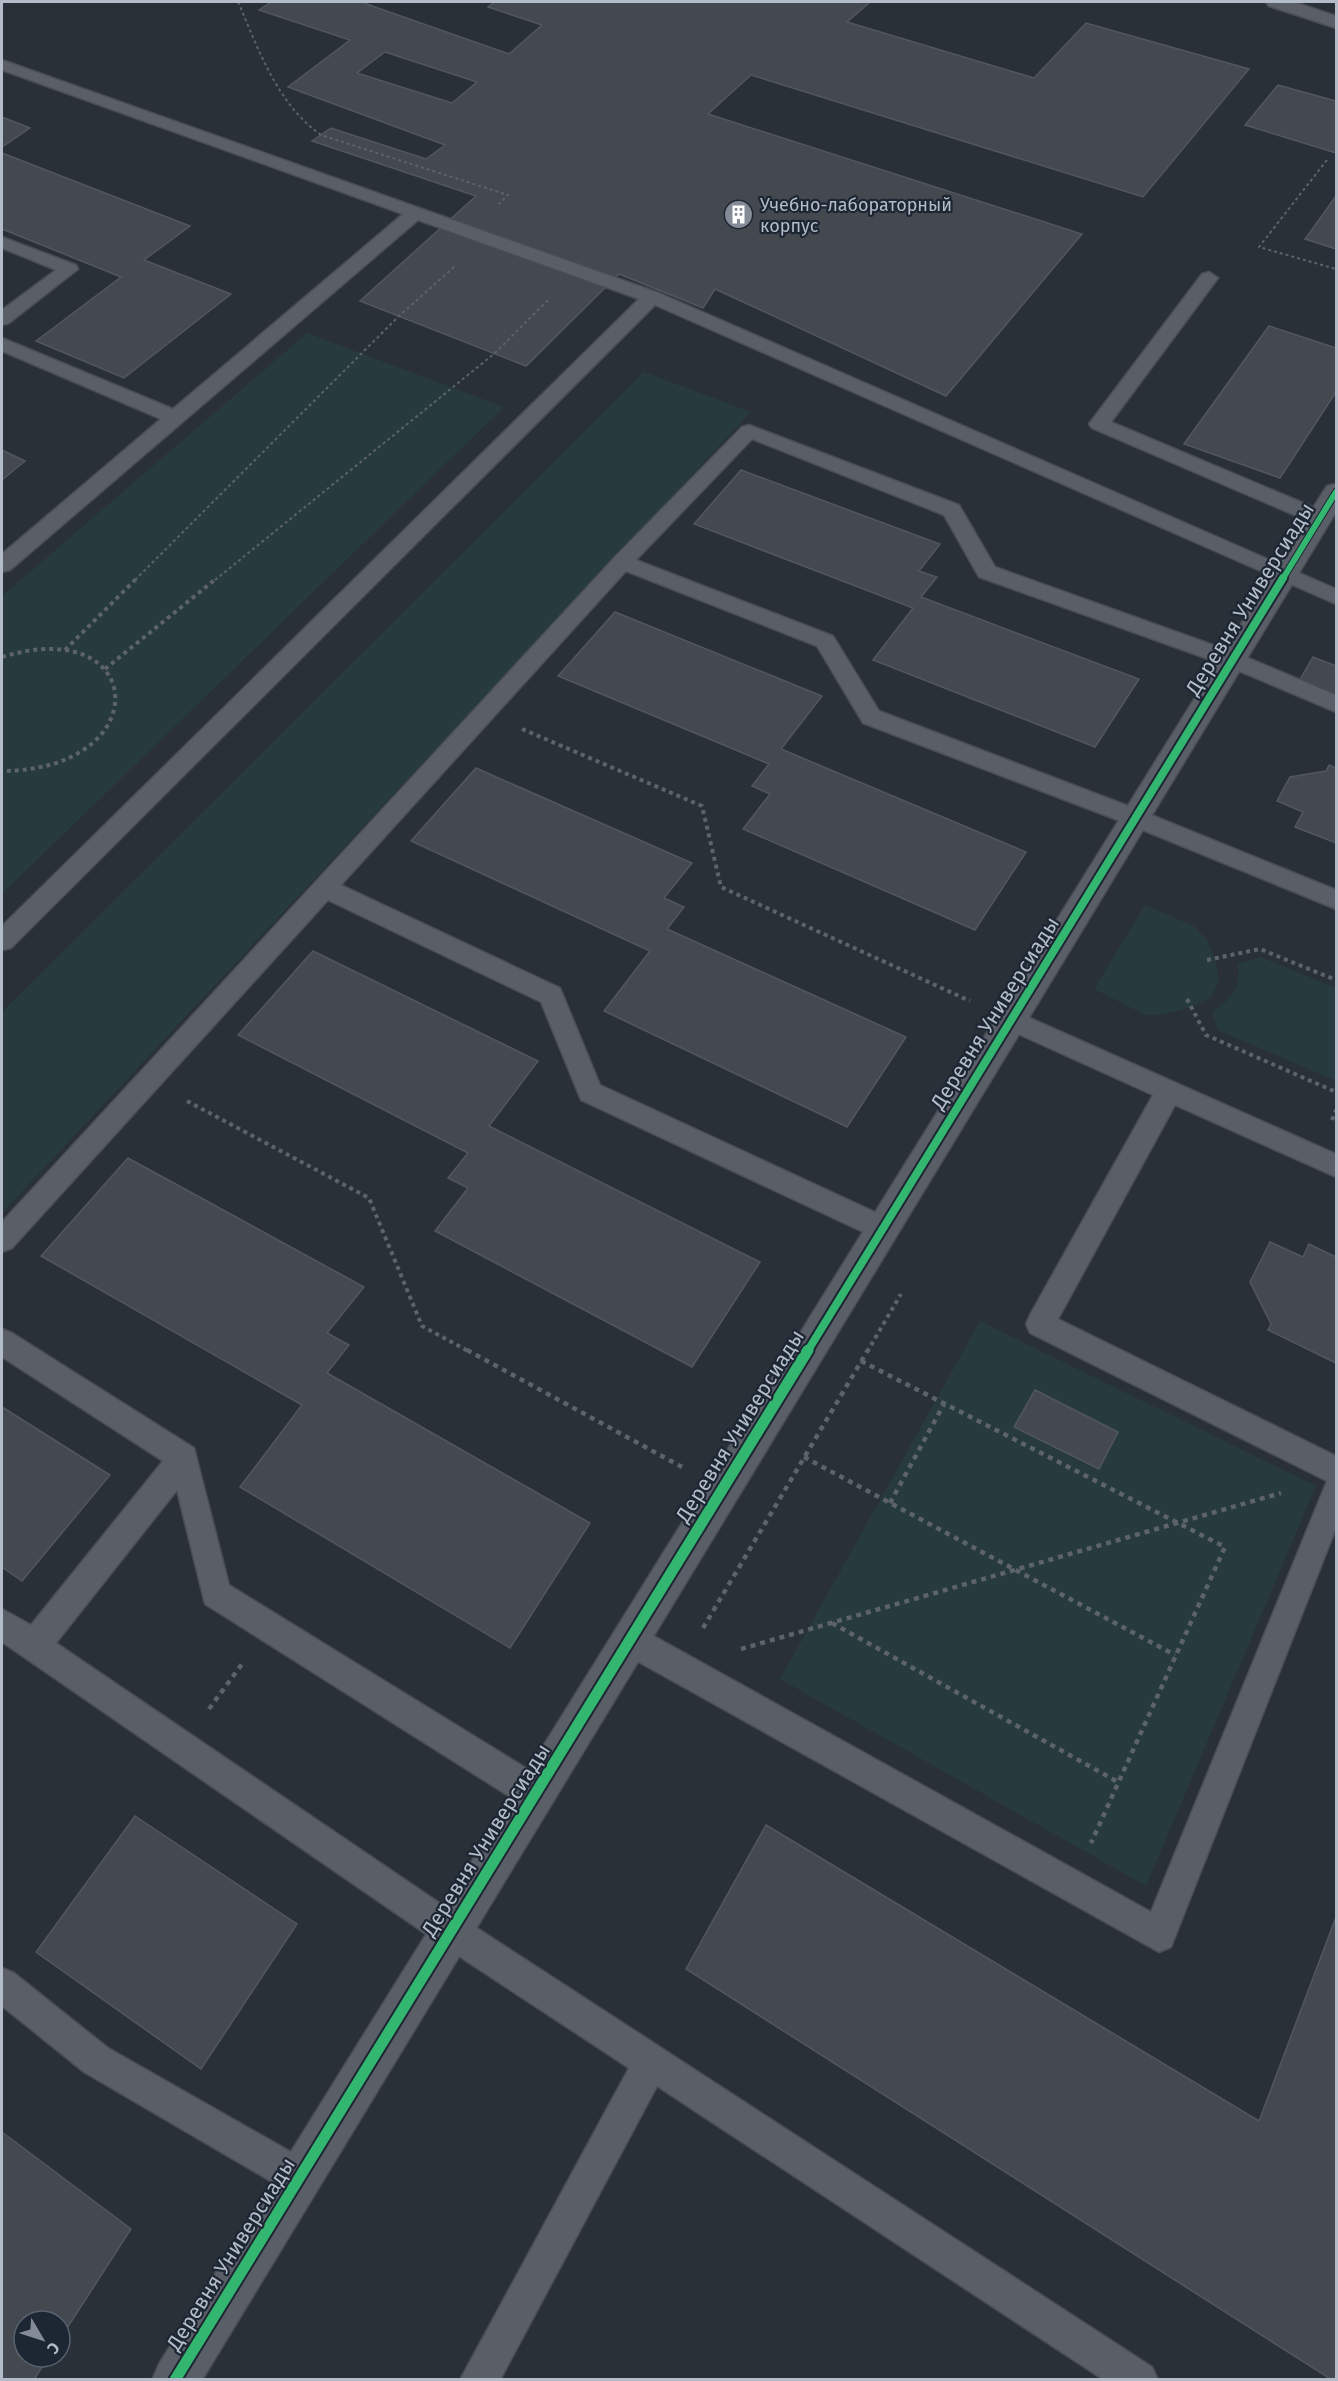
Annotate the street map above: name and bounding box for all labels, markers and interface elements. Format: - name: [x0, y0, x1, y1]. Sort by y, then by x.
- place label: Учебно-лабораторный корпус: [760, 194, 952, 237]
- building icon: Учебно-лабораторный корпус: [723, 199, 755, 231]
- street label: Деревня Универсиады: [1180, 498, 1320, 701]
- street label: Деревня Универсиады: [925, 912, 1065, 1115]
- street label: Деревня Универсиады: [670, 1325, 810, 1528]
- street label: Деревня Универсиады: [416, 1739, 556, 1942]
- street label: Деревня Универсиады: [161, 2153, 301, 2356]
- north arrow: [12, 2309, 72, 2369]
- text: С: [42, 2339, 64, 2358]

